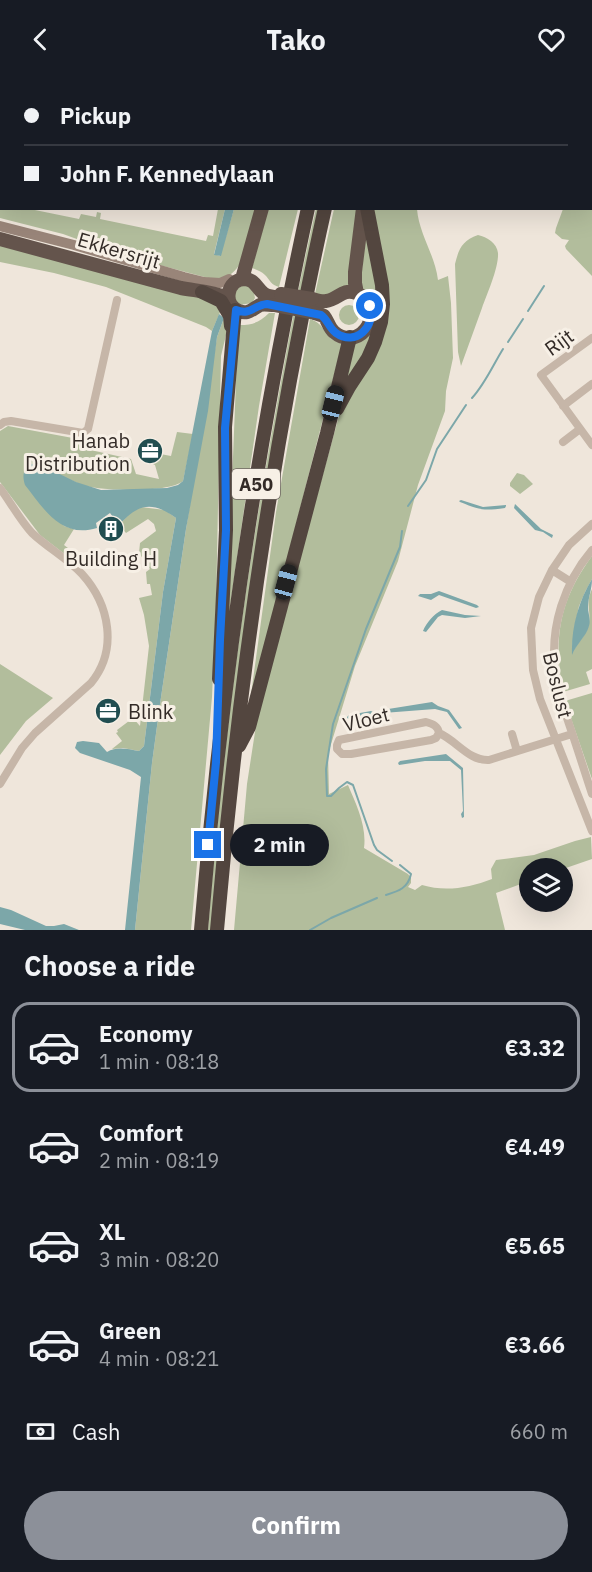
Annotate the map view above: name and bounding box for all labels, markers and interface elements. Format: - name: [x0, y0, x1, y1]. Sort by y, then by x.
- text: Tako: [266, 22, 326, 57]
- icon: back: [24, 23, 57, 56]
- icon: heart: [535, 23, 568, 56]
- text: Pickup: [60, 101, 131, 130]
- text: John F. Kennedylaan: [60, 159, 274, 188]
- street label: Ekkersrijt: [75, 225, 163, 275]
- route start: [356, 292, 383, 319]
- street label: Rijt: [539, 322, 579, 362]
- car: [320, 383, 346, 423]
- place label: Hanab Distribution: [25, 427, 130, 477]
- office icon: Hanab Distribution: [135, 436, 165, 466]
- road number: A50: [232, 469, 280, 499]
- building icon: Building H: [96, 514, 126, 544]
- place label: Building H: [65, 545, 157, 572]
- car: [273, 562, 299, 602]
- street label: Boslust: [537, 649, 579, 721]
- office icon: Blink: [93, 696, 123, 726]
- place label: Blink: [128, 698, 174, 725]
- street label: Vloet: [340, 700, 392, 738]
- callout: 2 min: [229, 824, 328, 866]
- route end: [194, 831, 221, 858]
- text: 2 min: [253, 831, 306, 858]
- map controls: [519, 858, 573, 912]
- button: layers: [519, 858, 573, 912]
- text: Choose a ride: [24, 948, 195, 983]
- text: Economy: [99, 1019, 193, 1048]
- icon: car: [27, 1020, 81, 1074]
- text: €3.32: [505, 1033, 565, 1062]
- text: 1 min · 08:18: [99, 1048, 219, 1075]
- text: Comfort: [99, 1118, 183, 1147]
- icon: car: [27, 1119, 81, 1173]
- text: €4.49: [505, 1132, 565, 1161]
- text: 2 min · 08:19: [99, 1147, 219, 1174]
- text: XL: [99, 1217, 125, 1246]
- icon: car: [27, 1218, 81, 1272]
- text: €5.65: [505, 1231, 565, 1260]
- text: 3 min · 08:20: [99, 1246, 219, 1273]
- text: Green: [99, 1316, 161, 1345]
- icon: car: [27, 1317, 81, 1371]
- text: €3.66: [505, 1330, 565, 1359]
- text: 4 min · 08:21: [99, 1345, 219, 1372]
- icon: cash: [24, 1415, 57, 1448]
- text: Cash: [72, 1417, 121, 1446]
- text: 660 m: [510, 1418, 568, 1445]
- button: Confirm: [24, 1491, 568, 1560]

